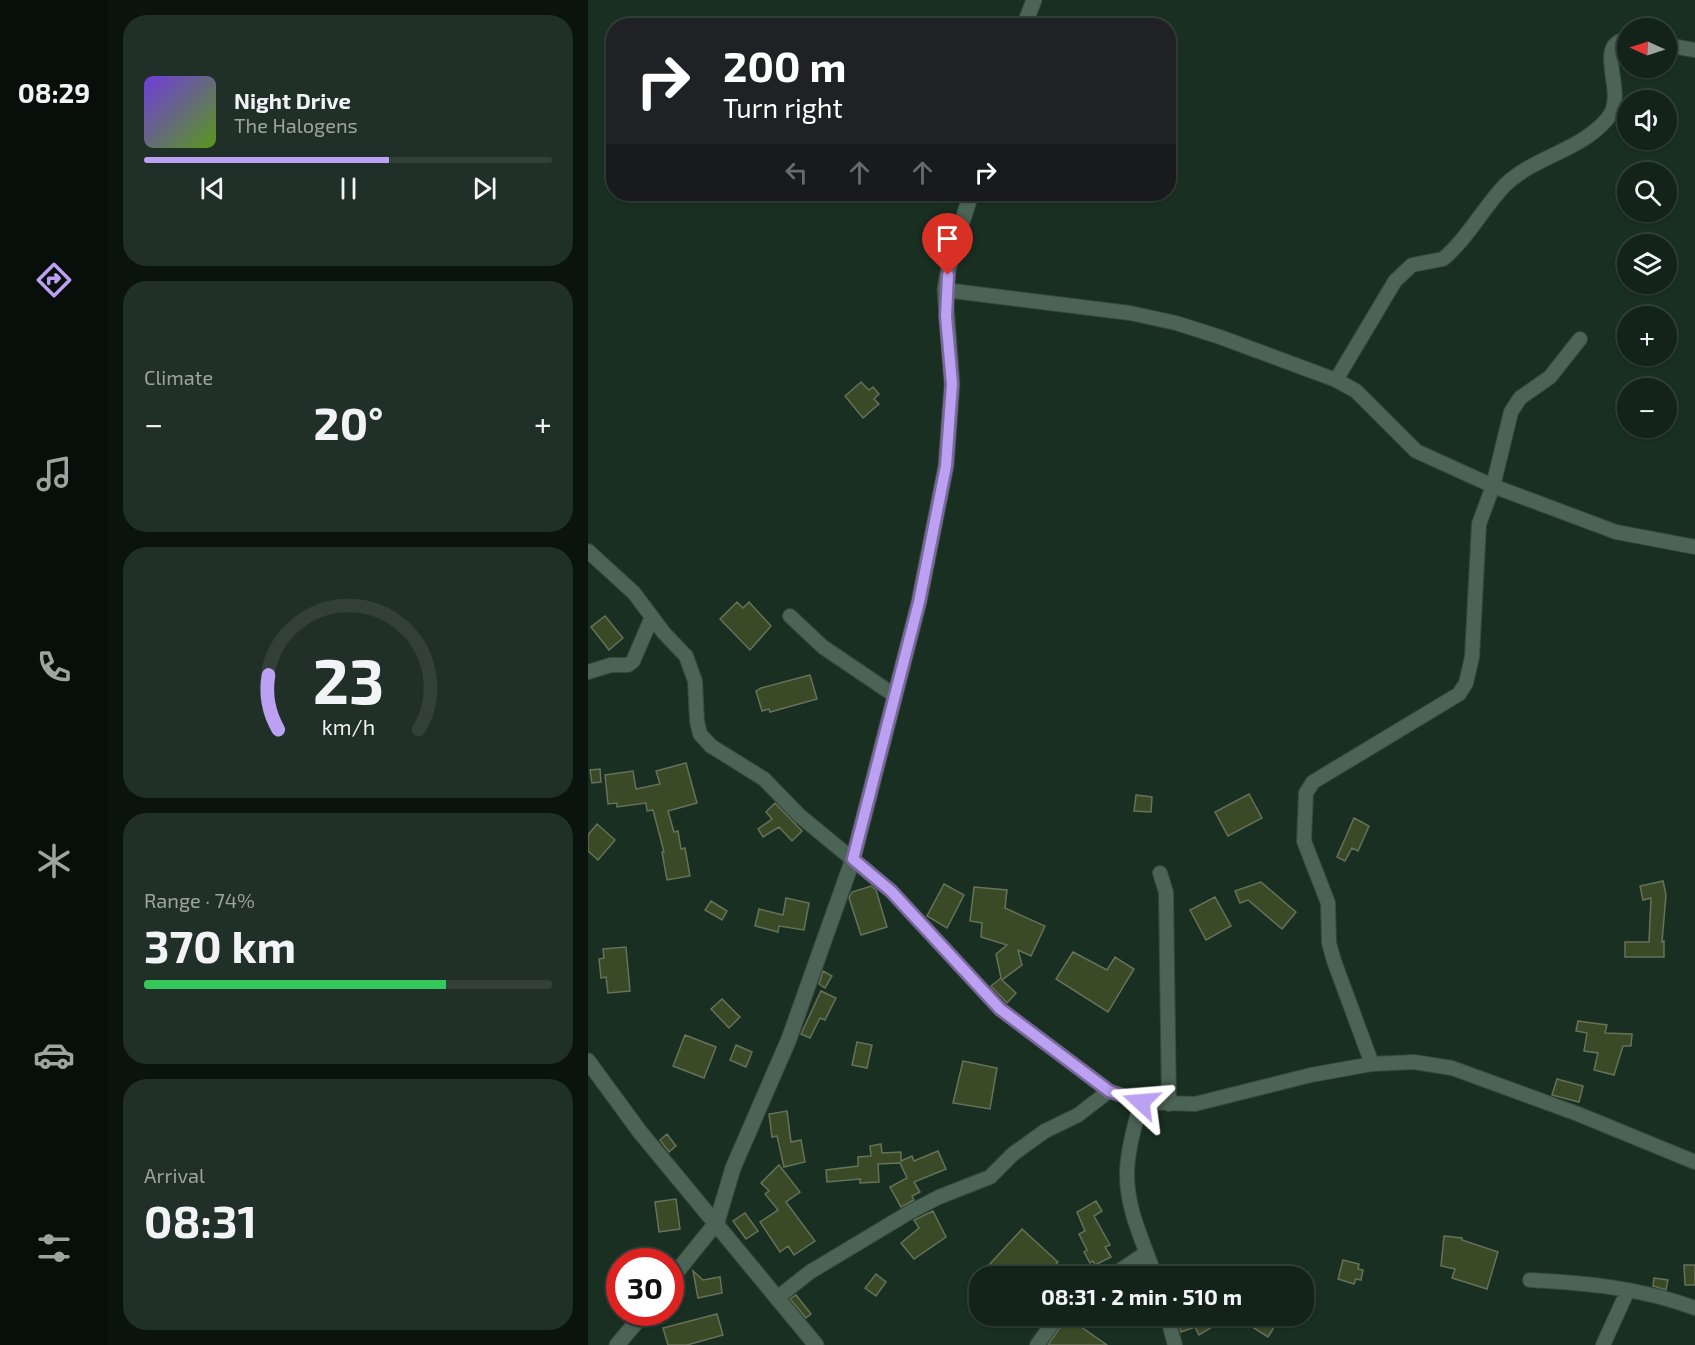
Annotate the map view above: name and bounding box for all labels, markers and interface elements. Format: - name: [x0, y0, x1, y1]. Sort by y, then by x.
- north arrow: [1617, 18, 1677, 78]
- map controls: [1617, 18, 1677, 438]
- text: 200 m: [723, 40, 846, 90]
- icon: right: [624, 42, 702, 120]
- text: 08:29: [18, 76, 90, 108]
- text: Night Drive: [234, 87, 351, 113]
- button: sound: [1617, 90, 1677, 150]
- text: Turn right: [723, 91, 843, 123]
- text: The Halogens: [234, 113, 358, 137]
- icon: left: [780, 156, 813, 189]
- icon: ahead: [843, 156, 876, 189]
- icon: ahead: [906, 156, 939, 189]
- icon: right: [969, 156, 1002, 189]
- button: search: [1617, 162, 1677, 222]
- icon: previous: [196, 172, 229, 205]
- icon: pause: [332, 172, 365, 205]
- icon: next: [468, 172, 501, 205]
- pin: [922, 213, 973, 275]
- icon: arrive: [931, 222, 964, 255]
- button: layers: [1617, 234, 1677, 294]
- icon: directions: [33, 259, 75, 301]
- button: +: [1617, 306, 1677, 366]
- text: Climate: [144, 365, 213, 389]
- button: −: [1617, 378, 1677, 438]
- text: 20°: [314, 395, 384, 449]
- text: −: [144, 403, 163, 443]
- text: +: [534, 403, 552, 443]
- icon: music: [33, 453, 75, 495]
- text: 23: [312, 642, 384, 717]
- icon: phone: [33, 646, 75, 688]
- text: km/h: [321, 714, 375, 739]
- icon: climate: [33, 840, 75, 882]
- text: Range · 74%: [144, 888, 255, 912]
- text: 370 km: [144, 918, 296, 972]
- icon: car: [33, 1034, 75, 1076]
- position arrow: [1109, 1070, 1173, 1134]
- text: Arrival: [144, 1163, 205, 1187]
- text: 08:31: [144, 1193, 257, 1247]
- icon: filters: [33, 1227, 75, 1269]
- speed limit sign: 30: [606, 1248, 684, 1326]
- text: 08:31 · 2 min · 510 m: [1041, 1283, 1242, 1309]

